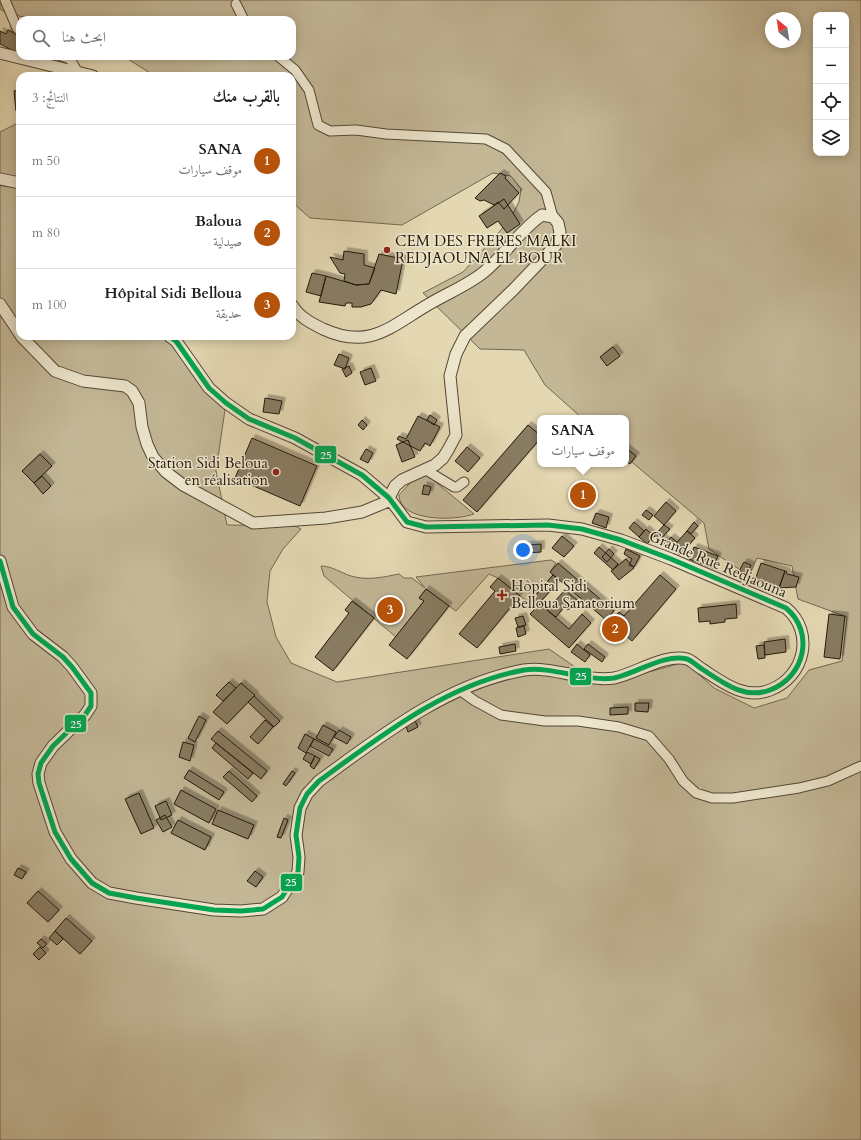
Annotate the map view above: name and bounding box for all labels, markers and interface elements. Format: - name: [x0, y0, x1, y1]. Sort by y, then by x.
- north arrow: [765, 12, 801, 48]
- map controls: [813, 12, 849, 156]
- button: +: [813, 12, 849, 48]
- search box: [16, 16, 296, 60]
- icon: search: [30, 27, 52, 49]
- text: ابحث هنا: [62, 27, 106, 47]
- button: −: [813, 48, 849, 84]
- button: locate: [813, 84, 849, 120]
- text: بالقرب منك: [213, 85, 280, 108]
- text: النتائج: 3: [32, 89, 68, 107]
- button: layers: [813, 120, 849, 156]
- text: SANA: [199, 139, 242, 159]
- text: 50 m: [32, 152, 60, 170]
- text: 1: [264, 152, 270, 170]
- text: موقف سيارات: [178, 161, 242, 179]
- text: Baloua: [195, 211, 242, 231]
- text: 80 m: [32, 224, 60, 242]
- text: 2: [264, 224, 270, 242]
- place label: CEM DES FRERES MALKI REDJAOUNA EL BOUR: [395, 231, 576, 268]
- text: صيدلية: [213, 233, 242, 251]
- marker: CEM DES FRERES MALKI REDJAOUNA EL BOUR: [382, 245, 392, 255]
- text: Hôpital Sidi Belloua: [105, 283, 242, 303]
- text: 100 m: [32, 296, 66, 314]
- text: 3: [264, 296, 270, 314]
- text: حديقة: [216, 305, 242, 323]
- popup: [537, 415, 629, 467]
- text: SANA: [551, 420, 594, 440]
- text: موقف سيارات: [551, 442, 615, 460]
- line badge: 25: [314, 445, 337, 464]
- text: 25: [320, 448, 332, 463]
- place label: Station Sidi Beloua en réalisation: [148, 453, 269, 490]
- marker: Station Sidi Beloua en réalisation: [271, 467, 281, 477]
- pin: 1: [570, 480, 596, 510]
- street label: Grande Rue Redjaouna: [646, 526, 790, 602]
- your location: [513, 540, 533, 560]
- place label: Hôpital Sidi Belloua Sanatorium: [511, 576, 635, 613]
- marker: Hôpital Sidi Belloua Sanatorium: [496, 589, 508, 601]
- pin: 3: [377, 595, 403, 625]
- pin: 2: [602, 614, 628, 644]
- line badge: 25: [569, 667, 592, 686]
- text: 25: [575, 669, 587, 684]
- line badge: 25: [64, 714, 87, 733]
- text: 25: [70, 717, 82, 732]
- line badge: 25: [280, 873, 303, 892]
- text: 25: [285, 875, 297, 890]

